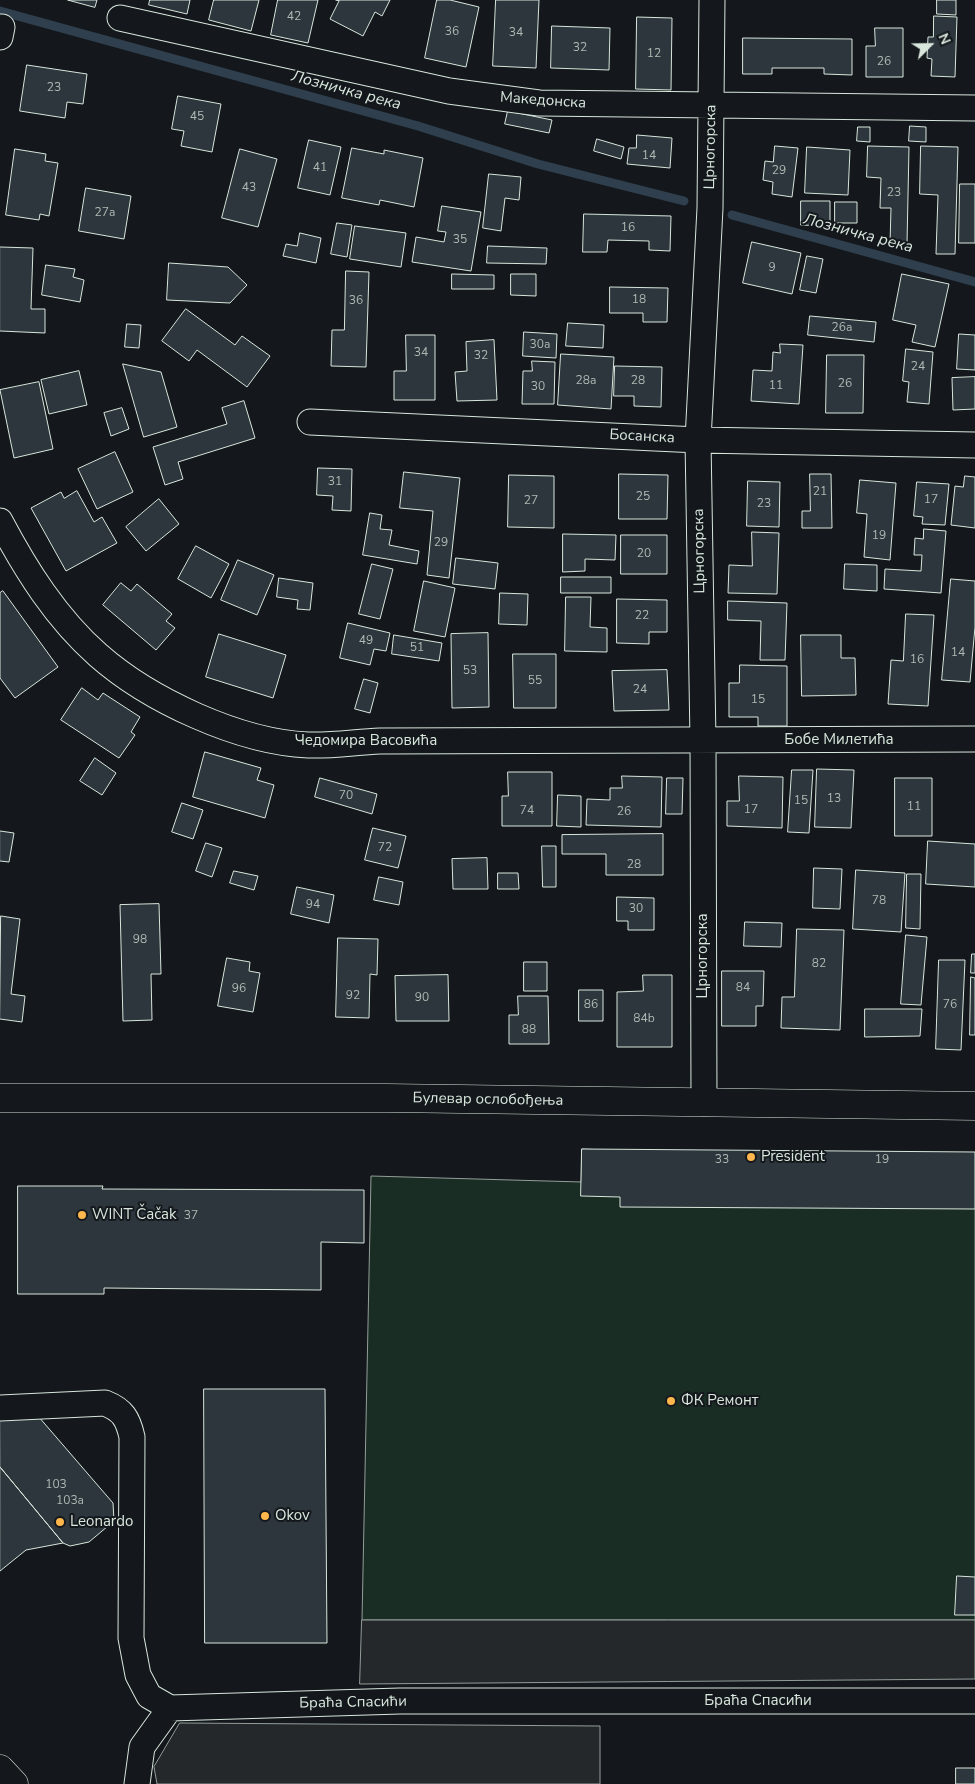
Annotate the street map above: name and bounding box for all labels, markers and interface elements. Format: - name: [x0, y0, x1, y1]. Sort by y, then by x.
- house number: 42: [287, 10, 301, 24]
- north arrow: [905, 20, 955, 70]
- house number: 36: [445, 25, 459, 39]
- house number: 34: [509, 26, 523, 40]
- text: N: [933, 30, 955, 47]
- house number: 32: [573, 41, 587, 55]
- house number: 12: [647, 47, 661, 61]
- house number: 26: [877, 55, 891, 69]
- water label: Лозничка река: [289, 67, 403, 115]
- house number: 23: [47, 81, 61, 95]
- street label: Македонска: [499, 89, 587, 113]
- street label: Црногорска: [701, 104, 721, 190]
- house number: 45: [190, 110, 204, 124]
- house number: 14: [642, 149, 656, 163]
- house number: 41: [313, 161, 327, 175]
- house number: 29: [772, 164, 786, 178]
- house number: 43: [242, 181, 256, 195]
- house number: 23: [887, 186, 901, 200]
- house number: 27a: [95, 206, 115, 220]
- water label: Лозничка река: [801, 210, 915, 258]
- house number: 16: [621, 221, 635, 235]
- house number: 35: [453, 233, 467, 247]
- house number: 9: [768, 261, 776, 275]
- house number: 18: [632, 293, 646, 307]
- house number: 36: [349, 294, 363, 308]
- house number: 26a: [832, 321, 852, 335]
- house number: 30a: [530, 338, 550, 352]
- house number: 34: [414, 346, 428, 360]
- house number: 32: [474, 349, 488, 363]
- house number: 24: [911, 360, 925, 374]
- house number: 28a: [576, 374, 596, 388]
- house number: 28: [631, 374, 645, 388]
- house number: 26: [838, 377, 852, 391]
- house number: 11: [769, 379, 783, 393]
- house number: 30: [531, 380, 545, 394]
- street label: Босанска: [609, 426, 675, 448]
- house number: 31: [328, 475, 342, 489]
- house number: 21: [813, 485, 827, 499]
- house number: 25: [636, 490, 650, 504]
- house number: 17: [924, 493, 938, 507]
- house number: 27: [524, 494, 538, 508]
- house number: 23: [757, 497, 771, 511]
- street label: Црногорска: [690, 508, 710, 594]
- house number: 19: [872, 529, 886, 543]
- house number: 29: [434, 536, 448, 550]
- house number: 20: [637, 547, 651, 561]
- house number: 22: [635, 609, 649, 623]
- house number: 49: [359, 634, 373, 648]
- house number: 51: [410, 641, 424, 655]
- house number: 14: [951, 646, 965, 660]
- house number: 16: [910, 653, 924, 667]
- house number: 53: [463, 664, 477, 678]
- house number: 55: [528, 674, 542, 688]
- house number: 24: [633, 683, 647, 697]
- house number: 15: [751, 693, 765, 707]
- street label: Бобе Милетића: [784, 731, 894, 749]
- street label: Чедомира Васовића: [295, 732, 437, 750]
- house number: 70: [339, 789, 353, 803]
- house number: 13: [827, 792, 841, 806]
- house number: 15: [794, 794, 808, 808]
- house number: 11: [907, 800, 921, 814]
- house number: 17: [744, 803, 758, 817]
- house number: 74: [520, 804, 534, 818]
- house number: 26: [617, 805, 631, 819]
- house number: 72: [378, 841, 392, 855]
- house number: 28: [627, 858, 641, 872]
- house number: 78: [872, 894, 886, 908]
- house number: 94: [306, 898, 320, 912]
- house number: 30: [629, 902, 643, 916]
- street label: Црногорска: [694, 913, 712, 999]
- house number: 98: [133, 933, 147, 947]
- house number: 82: [812, 957, 826, 971]
- house number: 84: [736, 981, 750, 995]
- house number: 96: [232, 982, 246, 996]
- house number: 92: [346, 989, 360, 1003]
- house number: 90: [415, 991, 429, 1005]
- house number: 86: [584, 998, 598, 1012]
- house number: 76: [943, 998, 957, 1012]
- house number: 84b: [633, 1012, 655, 1026]
- house number: 88: [522, 1023, 536, 1037]
- street label: Булевар ослобођења: [412, 1090, 564, 1110]
- place label: President: [761, 1148, 825, 1166]
- marker: President: [745, 1151, 757, 1163]
- house number: 33: [715, 1153, 729, 1167]
- house number: 19: [875, 1153, 889, 1167]
- place label: WINT Čačak: [92, 1206, 176, 1224]
- marker: WINT Čačak: [76, 1209, 88, 1221]
- house number: 37: [184, 1209, 198, 1223]
- place label: ФК Ремонт: [681, 1392, 758, 1410]
- marker: ФК Ремонт: [665, 1395, 677, 1407]
- house number: 103: [45, 1478, 67, 1492]
- house number: 103a: [56, 1494, 84, 1508]
- place label: Okov: [275, 1507, 310, 1525]
- marker: Okov: [259, 1510, 271, 1522]
- place label: Leonardo: [70, 1513, 133, 1531]
- marker: Leonardo: [54, 1516, 66, 1528]
- street label: Браћа Спасићи: [704, 1692, 812, 1710]
- street label: Браћа Спасићи: [299, 1693, 407, 1713]

